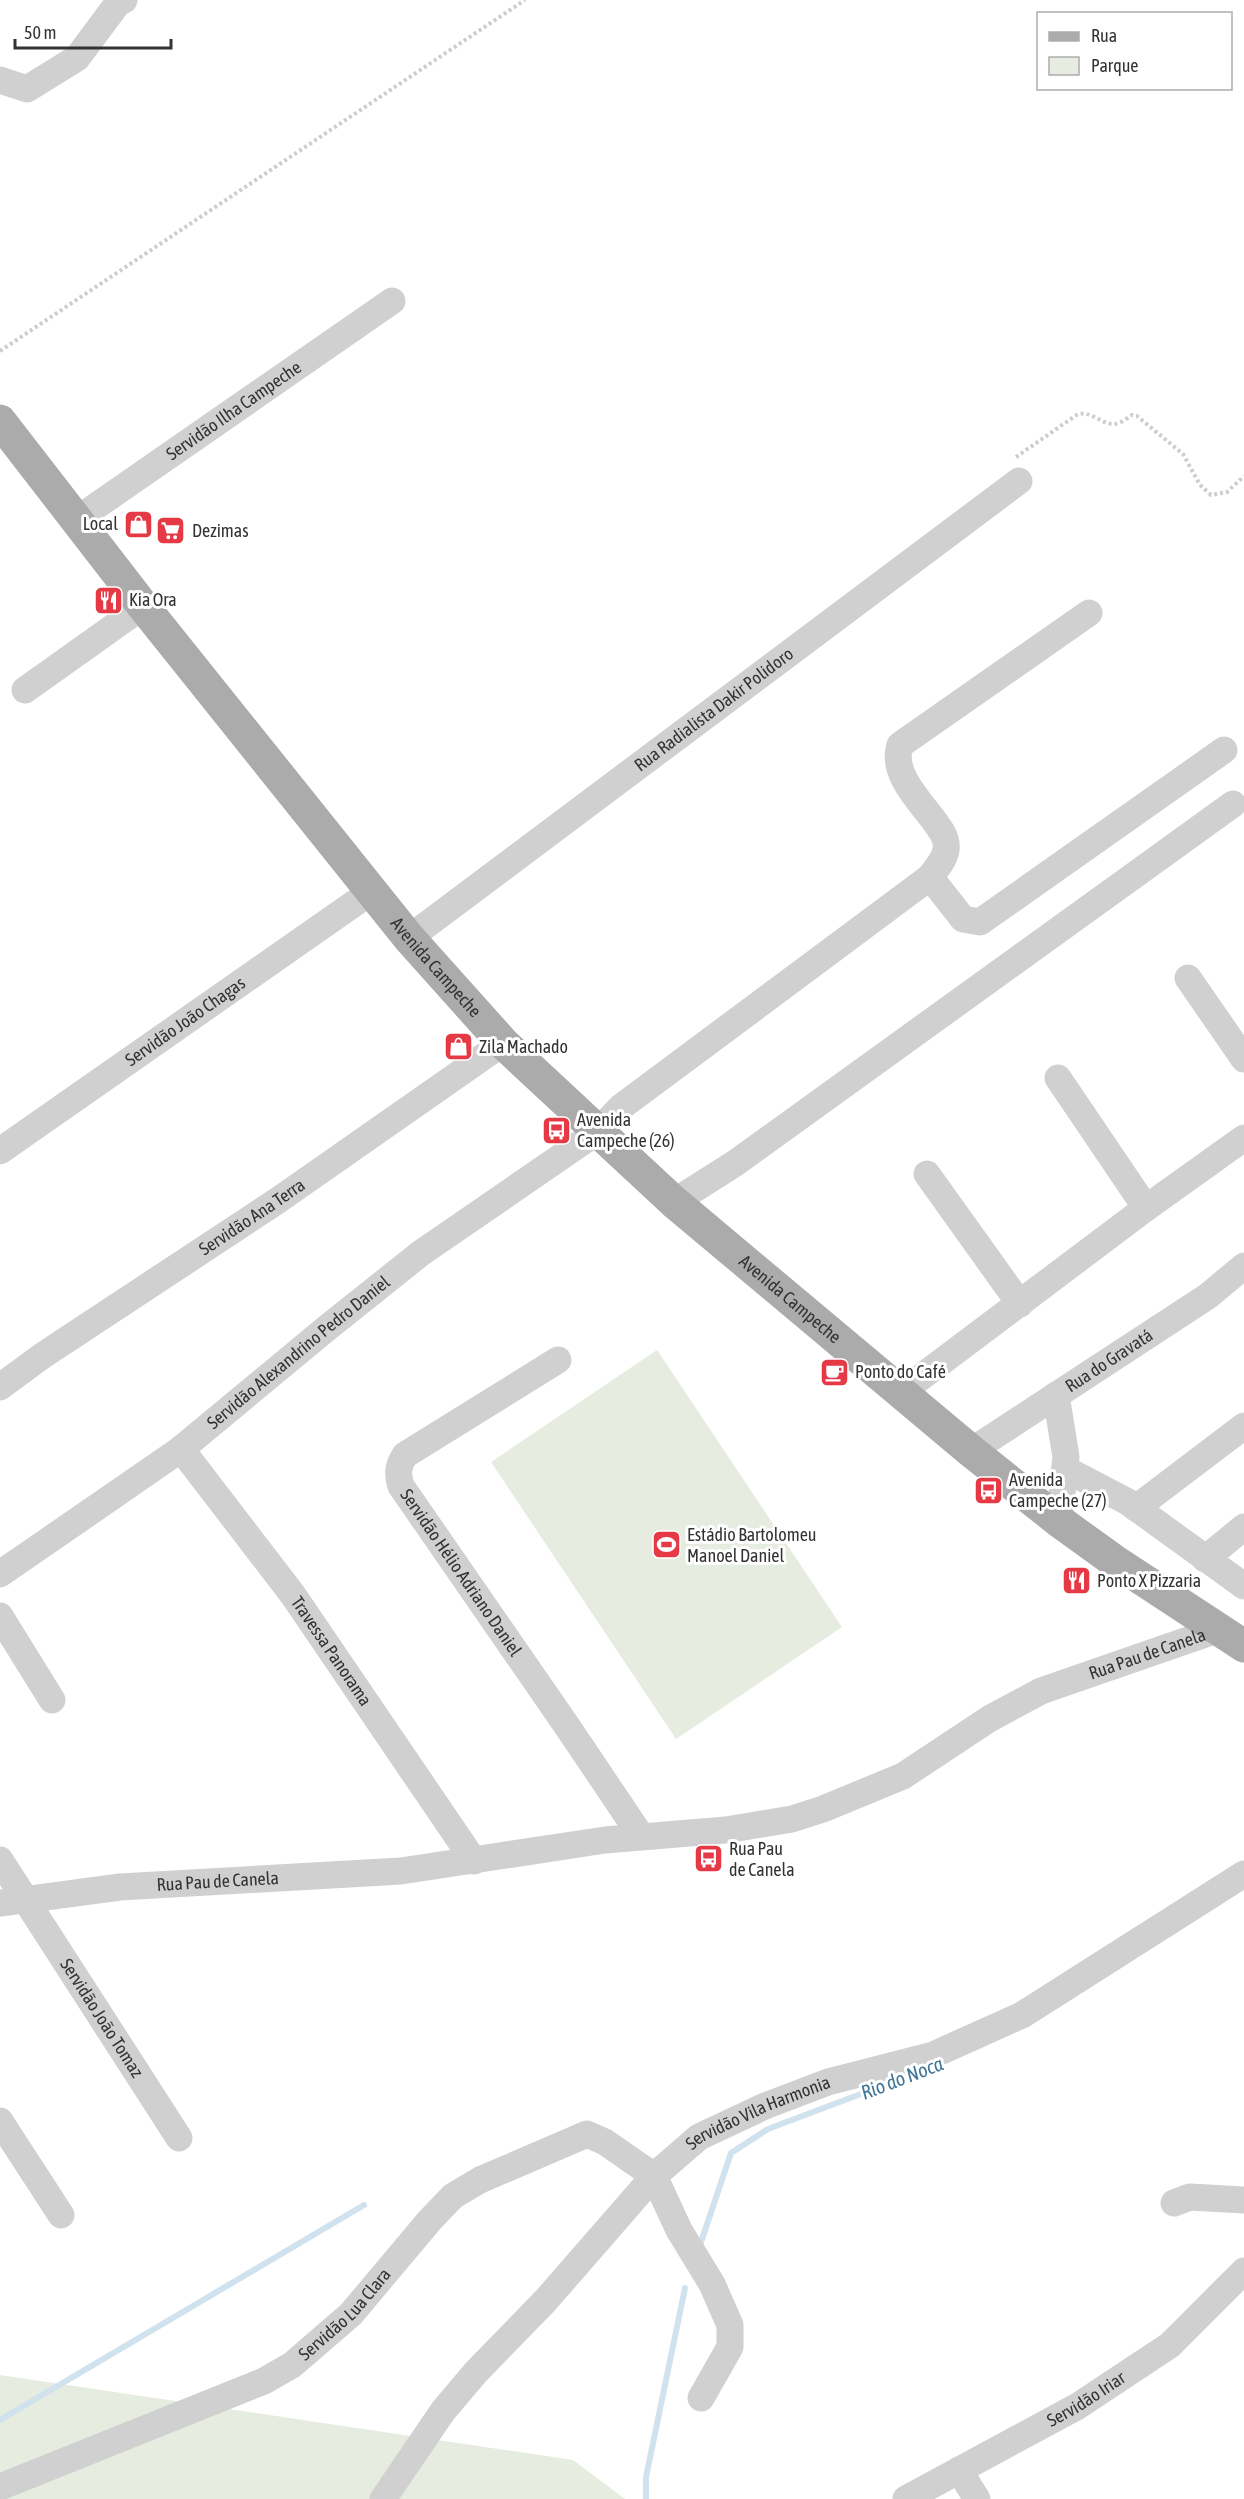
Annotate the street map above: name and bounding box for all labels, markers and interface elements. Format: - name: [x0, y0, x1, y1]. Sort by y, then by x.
- scale bar: [15, 12, 171, 50]
- legend: [1037, 12, 1232, 90]
- text: 50 m: [24, 22, 56, 43]
- text: Rua: [1091, 25, 1117, 46]
- text: Parque: [1091, 55, 1139, 76]
- street label: Servidão Ilha Campeche: [162, 356, 305, 464]
- shop icon: Local: [123, 508, 155, 540]
- place label: Local: [83, 513, 118, 534]
- supermarket icon: Dezimas: [155, 515, 187, 547]
- place label: Dezimas: [192, 520, 249, 541]
- restaurant icon: Kia Ora: [92, 584, 124, 616]
- place label: Kia Ora: [129, 589, 177, 610]
- street label: Rua Radialista Dakir Polidoro: [630, 643, 797, 775]
- street label: Avenida Campeche: [387, 913, 486, 1021]
- street label: Servidão João Chagas: [121, 972, 249, 1070]
- shop icon: Zila Machado: [442, 1031, 474, 1063]
- place label: Zila Machado: [479, 1036, 568, 1057]
- place label: Avenida Campeche (26): [577, 1109, 675, 1151]
- bus stop icon: Avenida Campeche (26): [540, 1114, 572, 1146]
- street label: Servidão Ana Terra: [195, 1174, 309, 1259]
- street label: Avenida Campeche: [735, 1250, 845, 1347]
- street label: Servidão Alexandrino Pedro Daniel: [203, 1271, 394, 1433]
- street label: Rua do Gravatá: [1061, 1324, 1156, 1396]
- cafe icon: Ponto do Café: [818, 1356, 850, 1388]
- place label: Ponto do Café: [855, 1361, 946, 1382]
- place label: Avenida Campeche (27): [1009, 1469, 1107, 1511]
- bus stop icon: Avenida Campeche (27): [972, 1474, 1004, 1506]
- street label: Servidão Hélio Adriano Daniel: [396, 1485, 526, 1660]
- place label: Estádio Bartolomeu Manoel Daniel: [687, 1524, 817, 1566]
- sports icon: Estádio Bartolomeu Manoel Daniel: [650, 1529, 682, 1561]
- restaurant icon: Ponto X Pizzaria: [1060, 1565, 1092, 1597]
- place label: Ponto X Pizzaria: [1097, 1570, 1201, 1591]
- street label: Travessa Panorama: [287, 1592, 376, 1710]
- street label: Rua Pau de Canela: [1086, 1624, 1208, 1684]
- place label: Rua Pau de Canela: [729, 1838, 795, 1880]
- bus stop icon: Rua Pau de Canela: [692, 1843, 724, 1875]
- street label: Rua Pau de Canela: [156, 1867, 279, 1895]
- street label: Servidão João Tomaz: [56, 1954, 148, 2082]
- water label: Rio do Noca: [857, 2051, 946, 2104]
- street label: Servidão Vila Harmonia: [681, 2071, 833, 2154]
- street label: Servidão Lua Clara: [294, 2264, 395, 2364]
- street label: Servidão Iriar: [1043, 2366, 1130, 2431]

